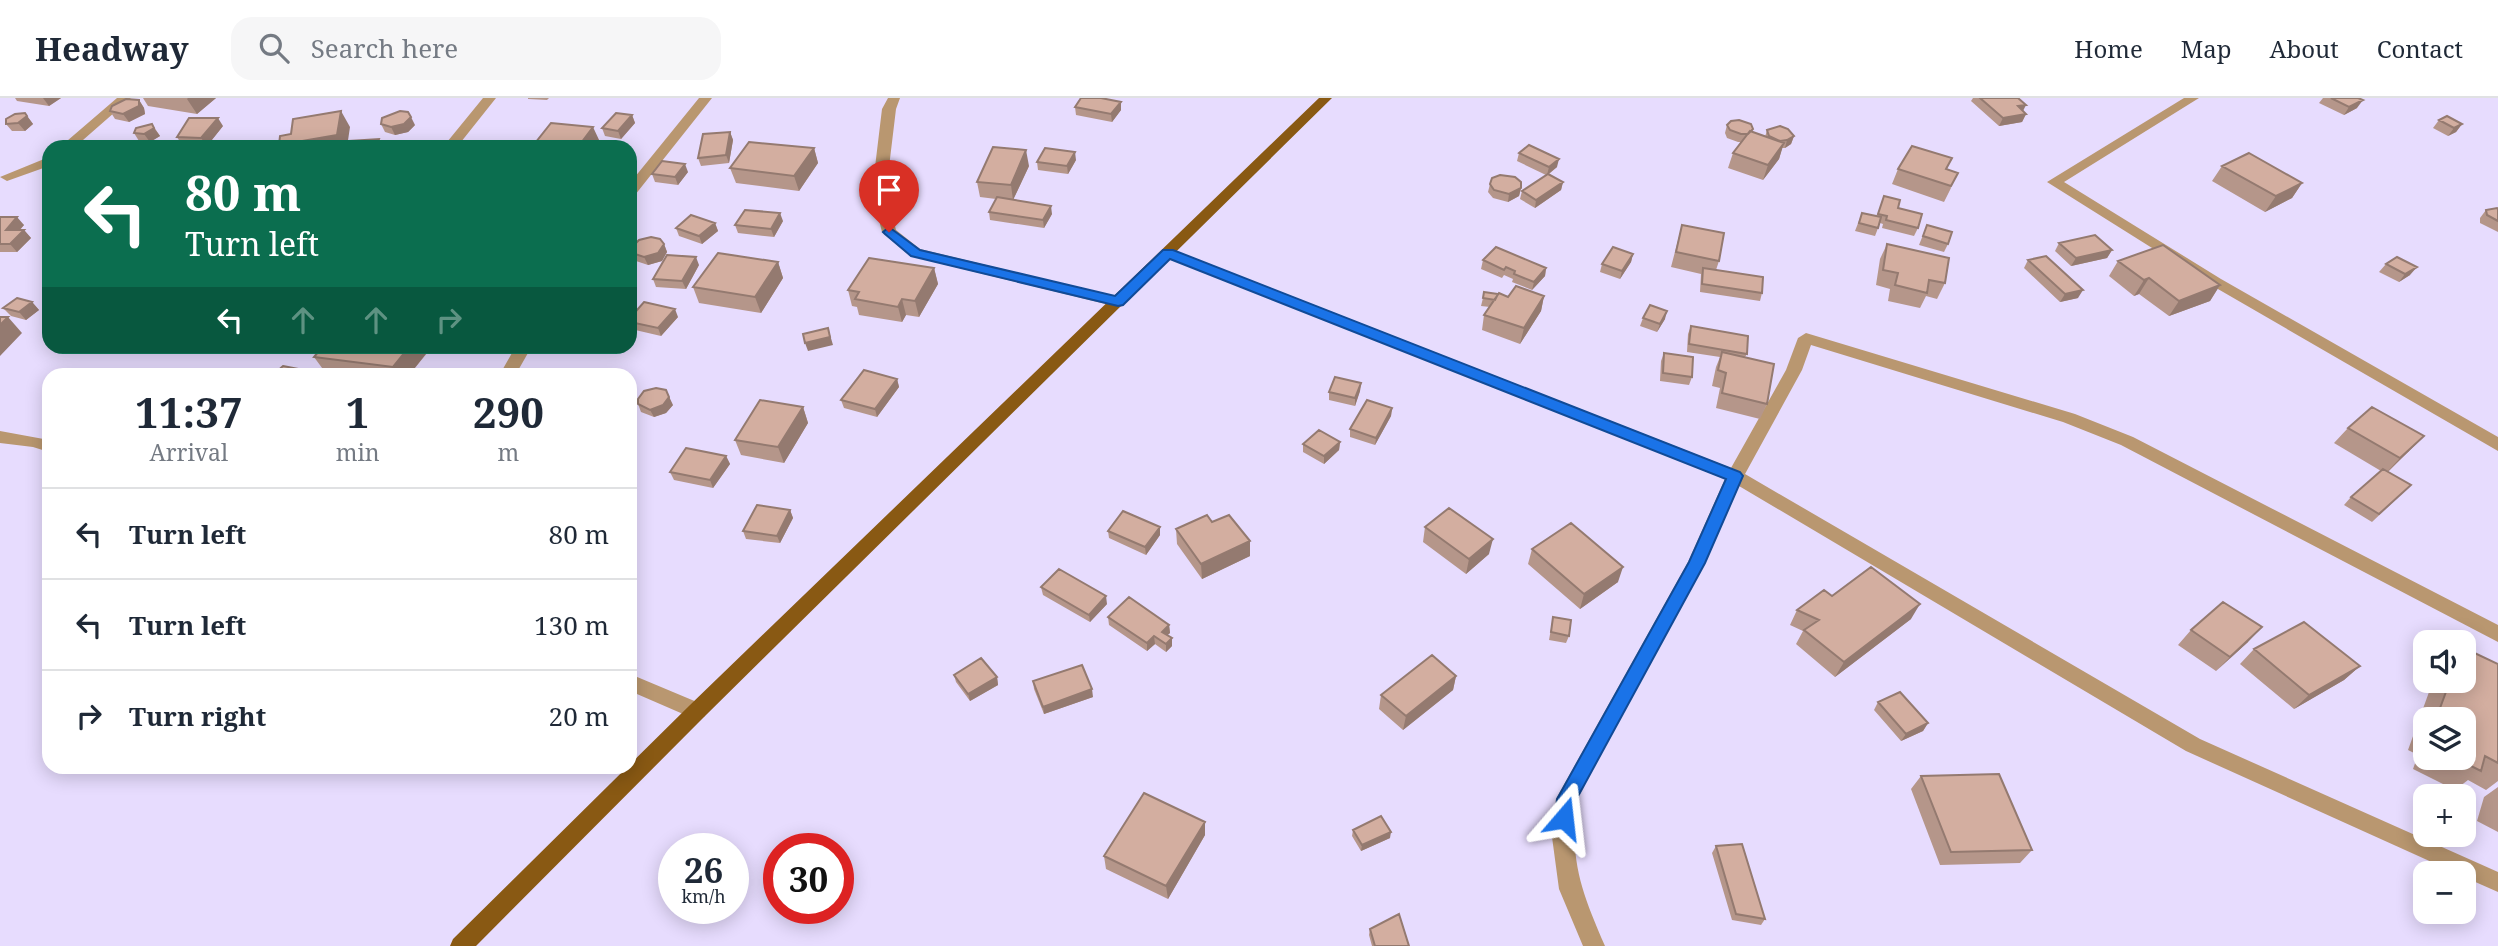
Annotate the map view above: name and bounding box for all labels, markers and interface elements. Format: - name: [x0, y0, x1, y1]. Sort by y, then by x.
- search box: [231, 17, 721, 80]
- text: Headway: [35, 26, 189, 71]
- icon: search: [255, 29, 293, 67]
- text: Search here: [311, 30, 458, 66]
- text: Home: [2074, 32, 2143, 65]
- text: Map: [2181, 32, 2232, 65]
- text: About: [2270, 32, 2339, 65]
- text: Contact: [2377, 32, 2463, 65]
- text: 80 m: [185, 159, 301, 225]
- pin: [859, 160, 919, 232]
- icon: left: [70, 168, 161, 259]
- icon: arrive: [870, 171, 908, 209]
- text: Turn left: [185, 222, 319, 265]
- icon: left: [211, 301, 249, 339]
- icon: ahead: [284, 301, 322, 339]
- icon: ahead: [357, 301, 395, 339]
- icon: right: [430, 301, 468, 339]
- text: 11:37: [135, 383, 243, 440]
- text: 1: [346, 383, 370, 440]
- text: 290: [473, 383, 544, 440]
- text: Arrival: [150, 436, 228, 468]
- text: min: [336, 436, 380, 468]
- text: m: [497, 436, 519, 468]
- icon: left: [70, 515, 108, 553]
- text: Turn left: [129, 516, 246, 552]
- text: 80 m: [549, 516, 609, 552]
- icon: left: [70, 606, 108, 644]
- text: Turn left: [129, 607, 246, 643]
- text: 130 m: [534, 607, 609, 643]
- map controls: [2413, 630, 2476, 924]
- button: sound: [2413, 630, 2476, 693]
- icon: right: [70, 697, 108, 735]
- text: Turn right: [129, 698, 266, 734]
- text: 20 m: [549, 698, 609, 734]
- button: layers: [2413, 707, 2476, 770]
- position arrow: [1527, 781, 1601, 855]
- button: +: [2413, 784, 2476, 847]
- speed limit sign: 30: [763, 833, 854, 924]
- text: 26: [684, 846, 723, 893]
- button: −: [2413, 861, 2476, 924]
- text: km/h: [681, 884, 726, 908]

